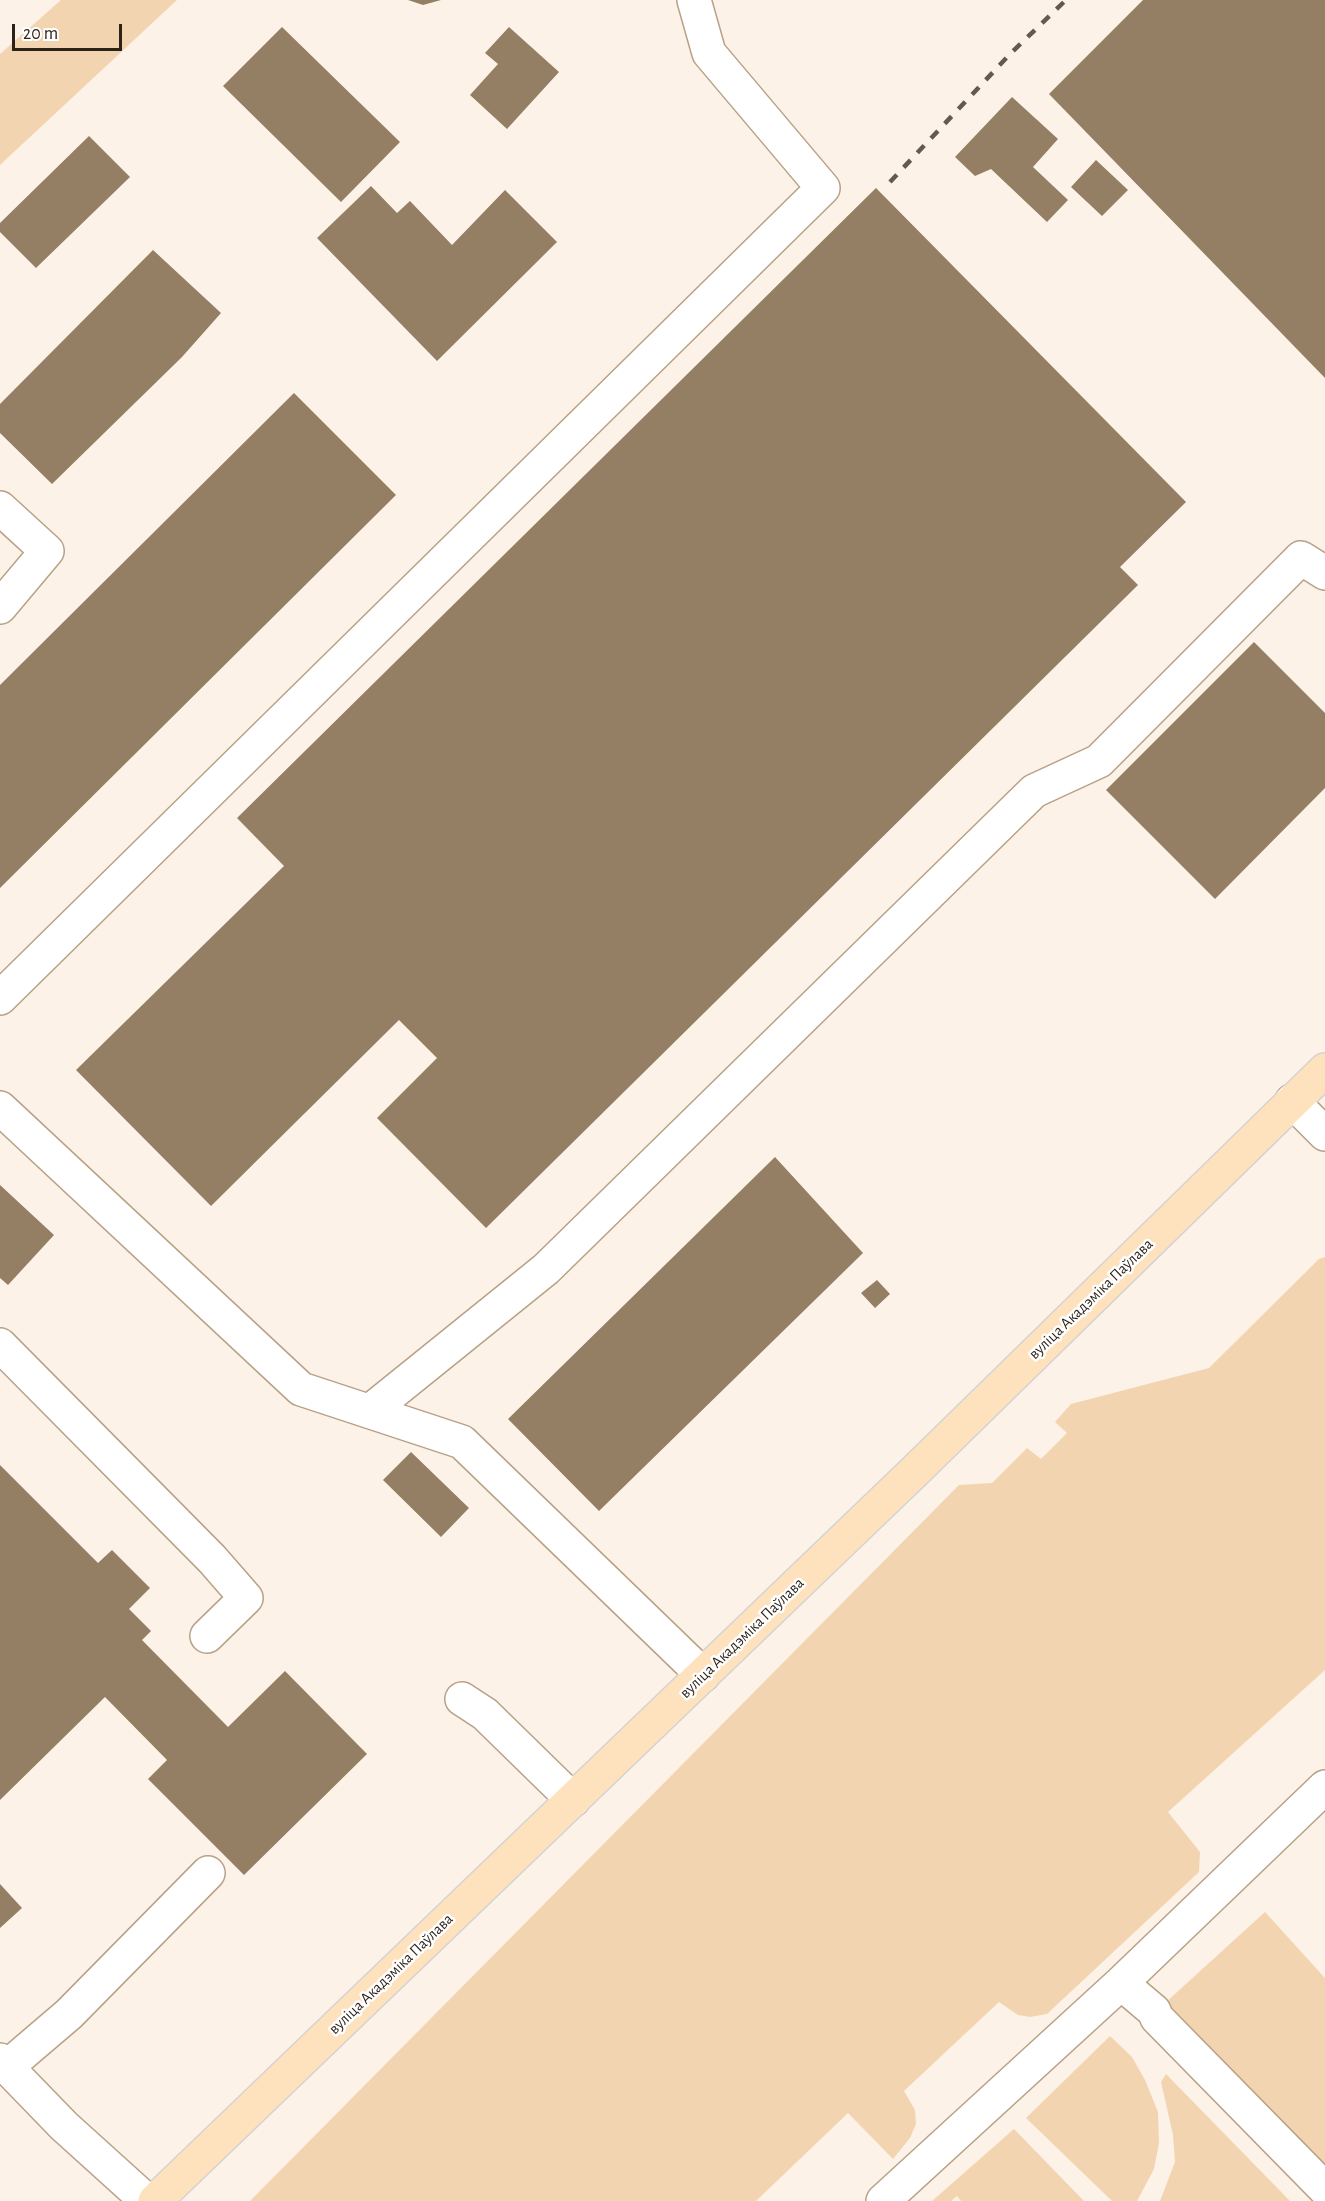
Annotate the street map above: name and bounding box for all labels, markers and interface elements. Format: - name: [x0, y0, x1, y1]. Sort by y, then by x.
- scale bar: [15, 12, 124, 50]
- text: 20 m: [23, 25, 58, 43]
- street label: вуліца Акадэміка Паўлава: [1025, 1235, 1157, 1363]
- street label: вуліца Акадэміка Паўлава: [676, 1574, 808, 1702]
- street label: вуліца Акадэміка Паўлава: [325, 1910, 457, 2038]

